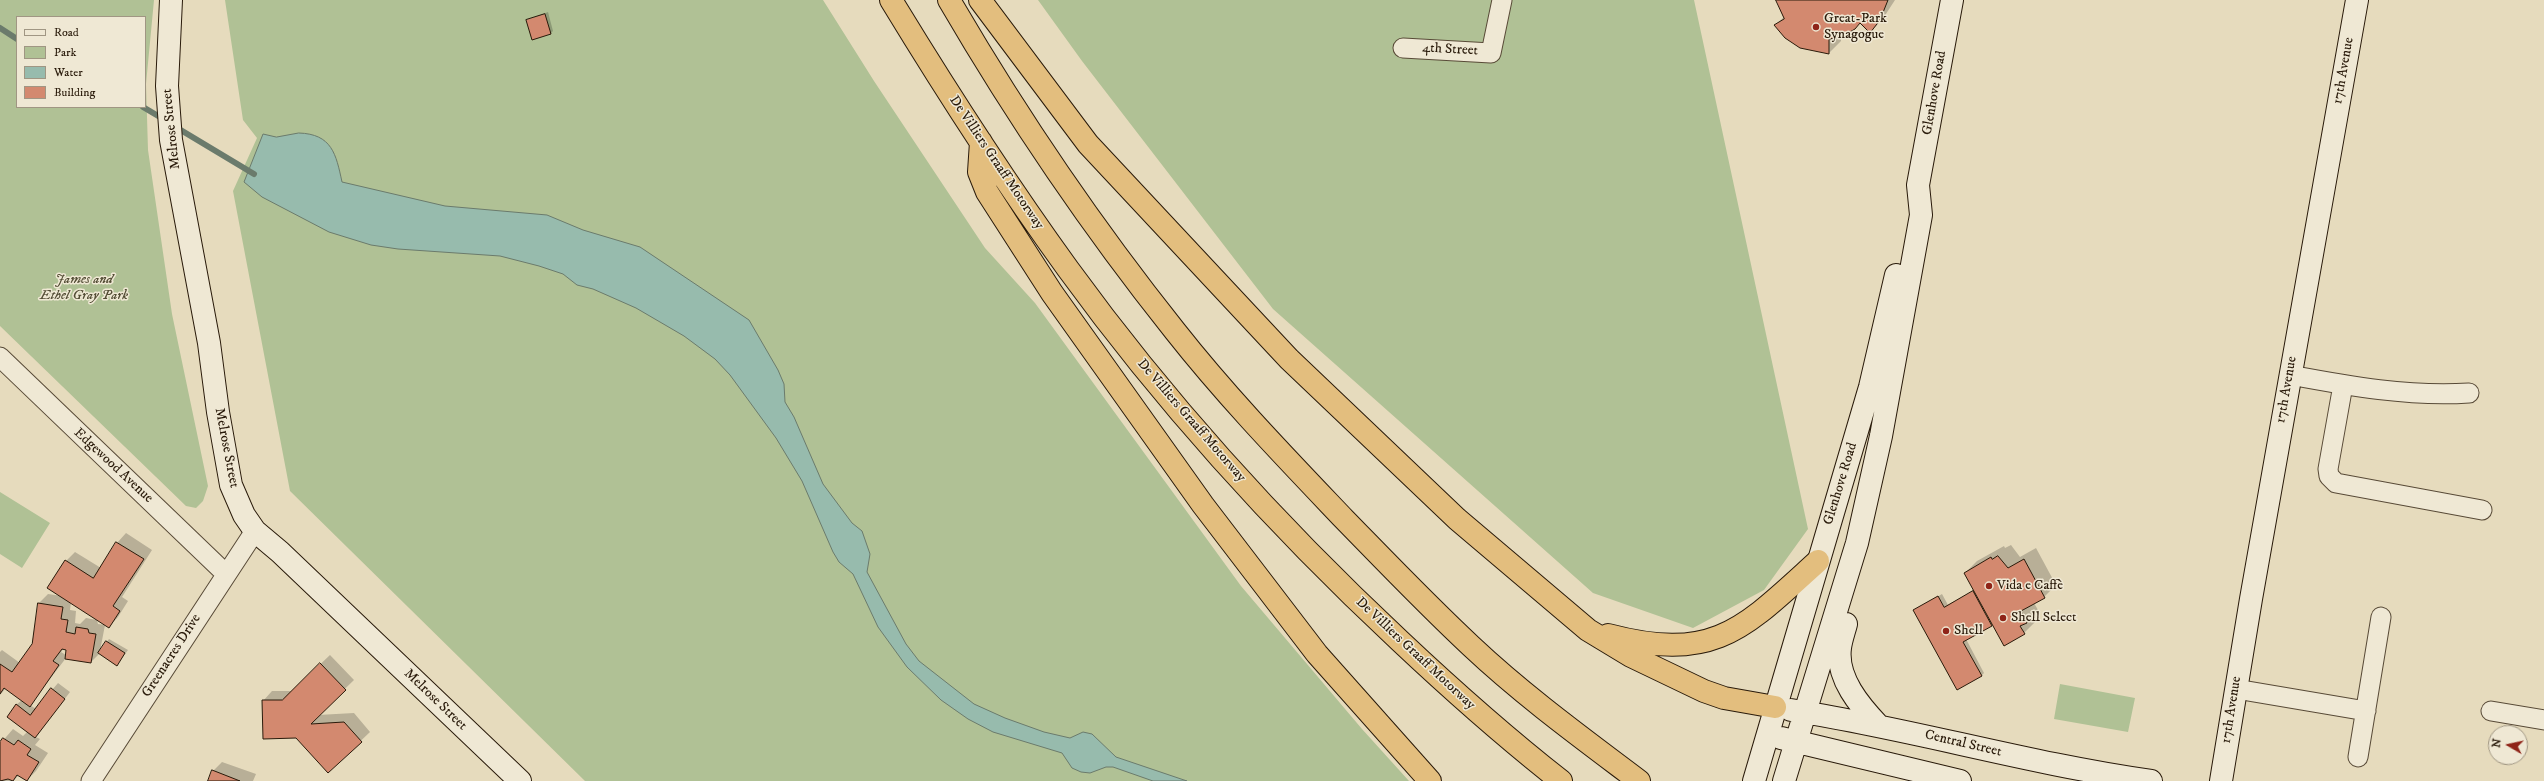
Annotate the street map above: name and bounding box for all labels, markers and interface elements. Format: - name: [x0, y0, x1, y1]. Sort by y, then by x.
- place label: Great-Park Synagogue: [1824, 11, 1887, 44]
- legend: [16, 16, 146, 108]
- marker: Great-Park Synagogue: [1811, 22, 1821, 32]
- text: Road: [54, 25, 79, 40]
- street label: 17th Avenue: [2330, 36, 2358, 106]
- street label: 4th Street: [1422, 40, 1478, 60]
- text: Park: [54, 45, 76, 60]
- street label: Glenhove Road: [1919, 50, 1951, 136]
- text: Water: [54, 65, 83, 80]
- text: Building: [54, 85, 95, 100]
- street label: Melrose Street: [159, 88, 185, 170]
- street label: De Villiers Graaff Motorway: [945, 93, 1047, 233]
- park label: James and Ethel Gray Park: [40, 272, 128, 304]
- street label: 17th Avenue: [2273, 355, 2301, 425]
- street label: De Villiers Graaff Motorway: [1133, 356, 1249, 486]
- street label: Melrose Street: [210, 407, 242, 489]
- street label: Edgewood Avenue: [70, 425, 156, 507]
- street label: Glenhove Road: [1821, 441, 1861, 527]
- place label: Vida e Caffè: [1997, 578, 2063, 594]
- marker: Vida e Caffè: [1984, 581, 1994, 591]
- street label: De Villiers Graaff Motorway: [1352, 594, 1478, 714]
- place label: Shell Select: [2011, 610, 2076, 626]
- street label: Greenacres Drive: [139, 611, 205, 701]
- marker: Shell Select: [1998, 613, 2008, 623]
- place label: Shell: [1954, 623, 1983, 639]
- marker: Shell: [1941, 626, 1951, 636]
- street label: Melrose Street: [400, 666, 470, 734]
- street label: 17th Avenue: [2218, 675, 2246, 745]
- north arrow: [2488, 725, 2528, 765]
- street label: Central Street: [1923, 727, 2003, 761]
- text: N: [2490, 738, 2505, 749]

